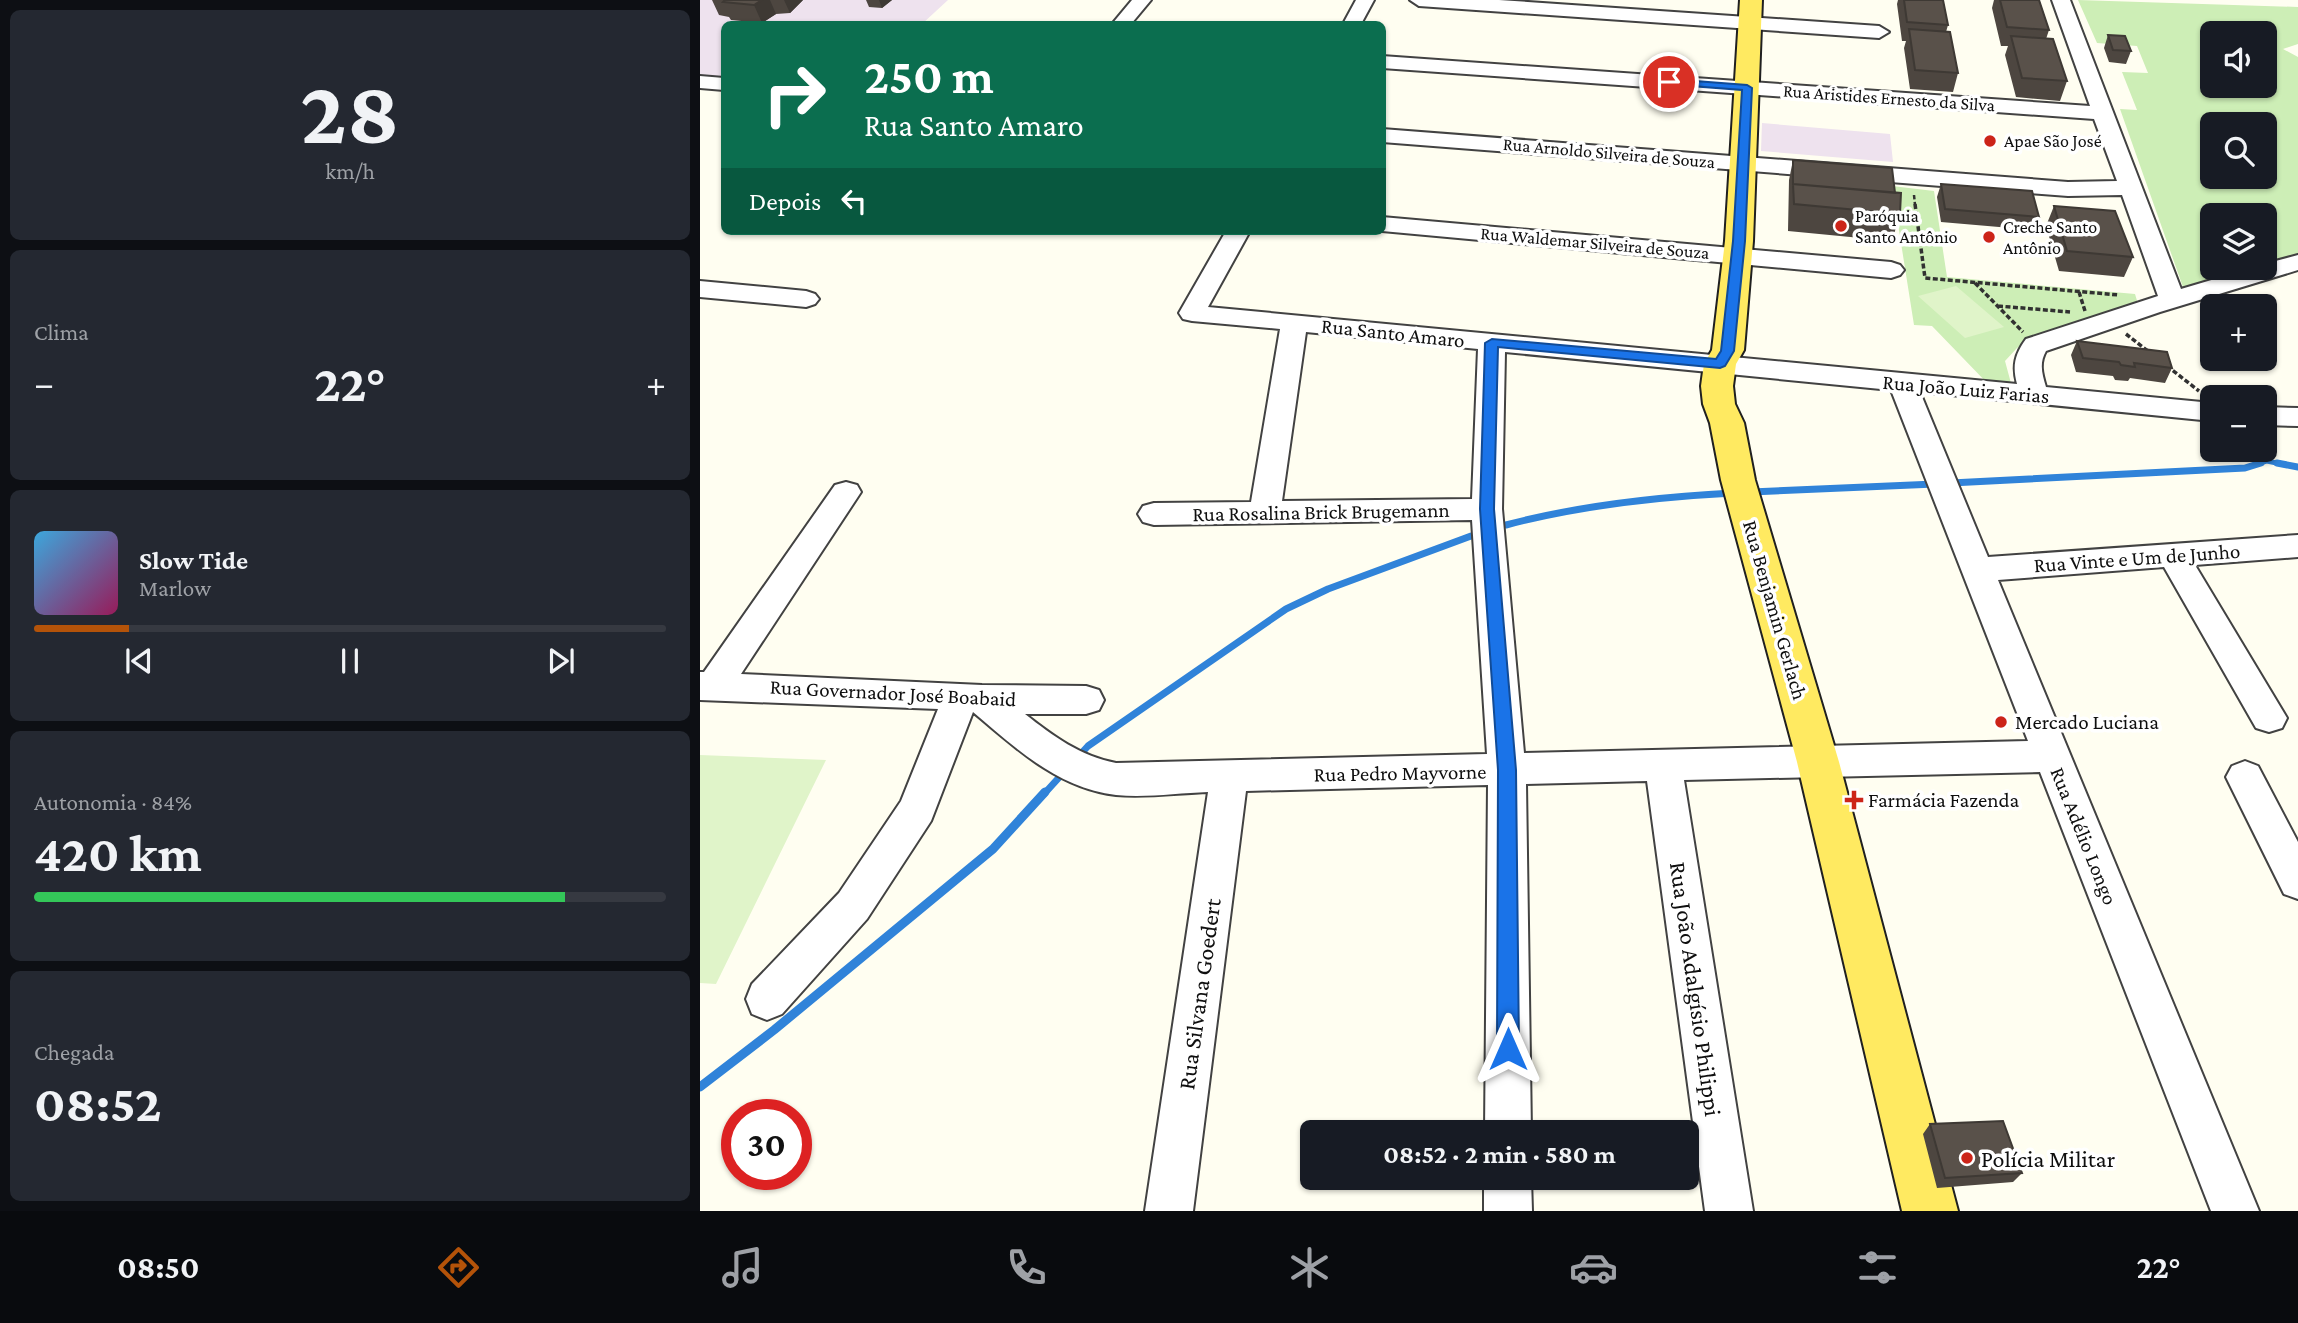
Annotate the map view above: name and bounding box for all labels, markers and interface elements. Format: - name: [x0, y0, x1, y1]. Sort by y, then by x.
- map controls: [2200, 21, 2277, 462]
- button: sound: [2200, 21, 2277, 98]
- icon: right: [749, 49, 840, 140]
- text: 250 m: [864, 49, 994, 104]
- pin: [1639, 52, 1699, 112]
- text: 28: [300, 61, 400, 163]
- icon: arrive: [1650, 63, 1688, 101]
- street label: Rua Aristides Ernesto da Silva: [1782, 81, 1996, 115]
- text: Rua Santo Amaro: [864, 107, 1084, 143]
- button: search: [2200, 112, 2277, 189]
- place label: Apae São José: [2004, 131, 2102, 151]
- marker: Apae São José: [1982, 133, 1998, 149]
- street label: Rua Arnoldo Silveira de Souza: [1502, 134, 1716, 172]
- text: km/h: [325, 158, 375, 184]
- icon: left: [835, 182, 873, 220]
- text: Depois: [749, 187, 821, 216]
- button: layers: [2200, 203, 2277, 280]
- place label: Paróquia Santo Antônio: [1855, 206, 1958, 247]
- place label: Creche Santo Antônio: [2003, 217, 2097, 258]
- marker: Paróquia Santo Antônio: [1833, 218, 1849, 234]
- street label: Rua Waldemar Silveira de Souza: [1480, 223, 1710, 263]
- marker: Creche Santo Antônio: [1981, 229, 1997, 245]
- button: +: [2200, 294, 2277, 371]
- street label: Rua Santo Amaro: [1320, 314, 1466, 352]
- text: Clima: [34, 319, 89, 345]
- text: 22°: [314, 354, 386, 412]
- text: −: [34, 362, 54, 404]
- text: +: [646, 362, 666, 404]
- street label: Rua João Luiz Farias: [1882, 370, 2050, 408]
- button: −: [2200, 385, 2277, 462]
- street label: Rua Rosalina Brick Brugemann: [1192, 498, 1450, 526]
- street label: Rua Benjamin Gerlach: [1738, 517, 1812, 703]
- street label: Rua Vinte e Um de Junho: [2033, 539, 2241, 577]
- text: Slow Tide: [139, 546, 248, 575]
- text: Marlow: [139, 575, 211, 601]
- icon: previous: [120, 642, 158, 680]
- icon: pause: [331, 642, 369, 680]
- icon: next: [542, 642, 580, 680]
- street label: Rua Governador José Boabaid: [769, 675, 1017, 711]
- place label: Mercado Luciana: [2015, 710, 2159, 734]
- marker: Mercado Luciana: [1993, 714, 2009, 730]
- street label: Rua Pedro Mayvorne: [1313, 759, 1487, 787]
- street label: Rua Adélio Longo: [2045, 764, 2123, 908]
- place label: Farmácia Fazenda: [1868, 788, 2020, 812]
- text: Autonomia · 84%: [34, 789, 192, 815]
- marker: Farmácia Fazenda: [1846, 792, 1862, 808]
- text: 420 km: [34, 824, 202, 882]
- street label: Rua João Adalgísio Philippi: [1665, 860, 1727, 1118]
- street label: Rua Silvana Goedert: [1172, 896, 1226, 1091]
- position arrow: [1471, 1012, 1545, 1086]
- text: Chegada: [34, 1039, 114, 1065]
- text: 08:52: [34, 1074, 162, 1132]
- speed limit sign: 30: [721, 1099, 812, 1190]
- text: 08:52 · 2 min · 580 m: [1383, 1140, 1616, 1169]
- place label: Polícia Militar: [1981, 1145, 2116, 1172]
- marker: Polícia Militar: [1959, 1150, 1975, 1166]
- icon: directions: [434, 1243, 483, 1292]
- icon: music: [718, 1243, 767, 1292]
- icon: phone: [1002, 1243, 1051, 1292]
- icon: climate: [1285, 1243, 1334, 1292]
- icon: car: [1569, 1243, 1618, 1292]
- icon: filters: [1853, 1243, 1902, 1292]
- text: 08:50: [117, 1249, 199, 1285]
- text: 22°: [2137, 1249, 2181, 1285]

